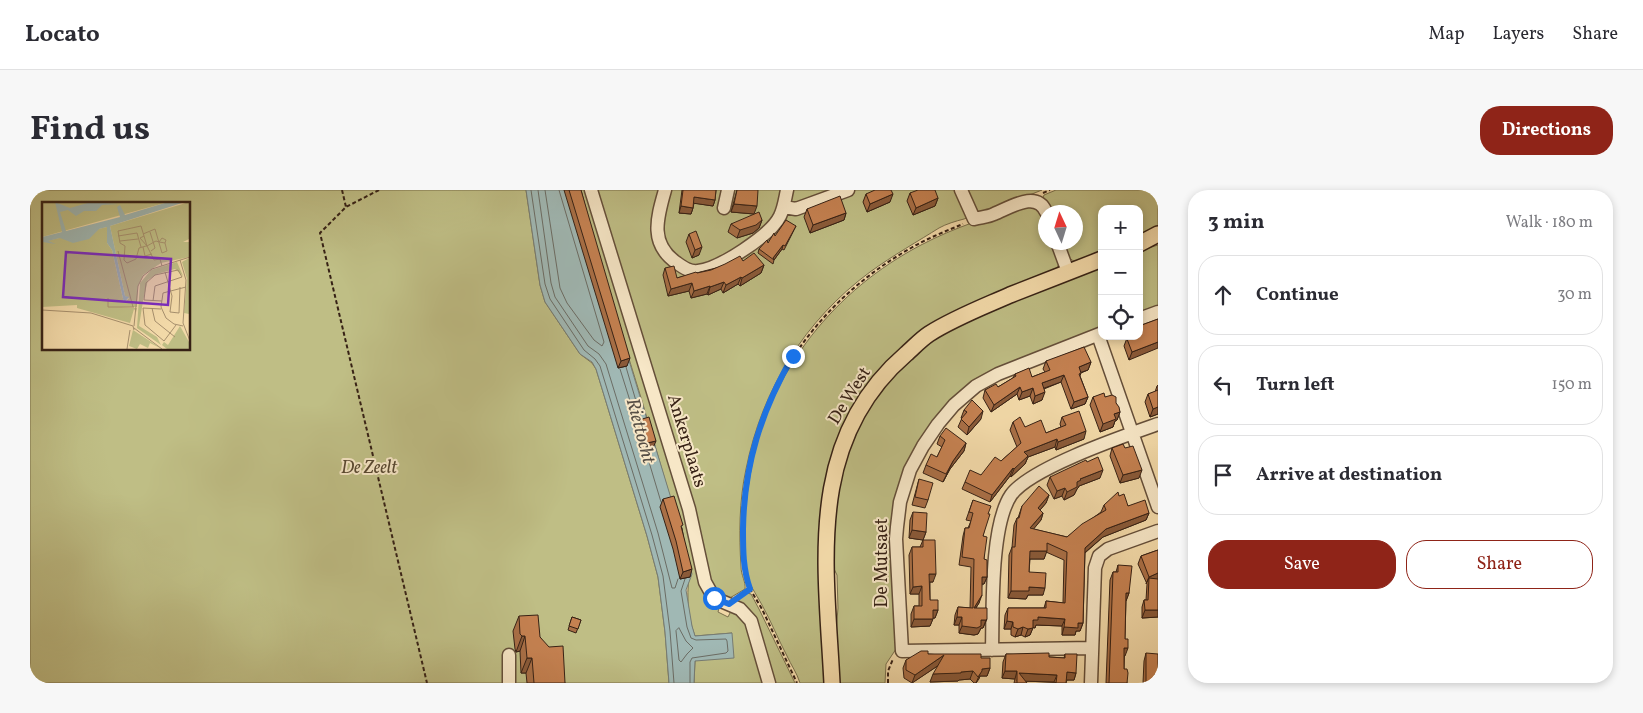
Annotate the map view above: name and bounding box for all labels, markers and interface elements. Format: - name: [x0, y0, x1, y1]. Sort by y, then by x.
- text: Locato: [25, 18, 100, 52]
- text: Map: [1428, 22, 1464, 47]
- text: Layers: [1492, 22, 1544, 47]
- text: Share: [1572, 22, 1618, 47]
- text: Find us: [30, 106, 150, 154]
- button: Directions: [1480, 106, 1613, 155]
- inset map: [42, 202, 190, 350]
- north arrow: [1038, 205, 1083, 250]
- map controls: [1098, 205, 1143, 340]
- button: +: [1098, 205, 1143, 250]
- text: 3 min: [1208, 208, 1264, 237]
- text: Walk · 180 m: [1506, 212, 1593, 234]
- button: −: [1098, 250, 1143, 295]
- icon: ahead: [1209, 281, 1237, 309]
- text: Continue: [1256, 282, 1339, 308]
- text: 30 m: [1557, 284, 1592, 306]
- button: locate: [1098, 295, 1143, 340]
- route end: [782, 345, 805, 368]
- street label: De West: [822, 362, 878, 430]
- icon: left: [1209, 371, 1237, 399]
- text: Turn left: [1256, 372, 1335, 398]
- text: 150 m: [1551, 374, 1592, 396]
- street label: Ankerplaats: [660, 391, 712, 491]
- water label: Riettocht: [619, 395, 661, 467]
- park label: De Zeelt: [341, 456, 398, 481]
- icon: arrive: [1209, 461, 1237, 489]
- text: Arrive at destination: [1256, 462, 1442, 488]
- street label: De Mutsaet: [870, 518, 895, 608]
- button: Save: [1208, 540, 1396, 589]
- button: Share: [1406, 540, 1593, 589]
- route start: [703, 587, 726, 610]

